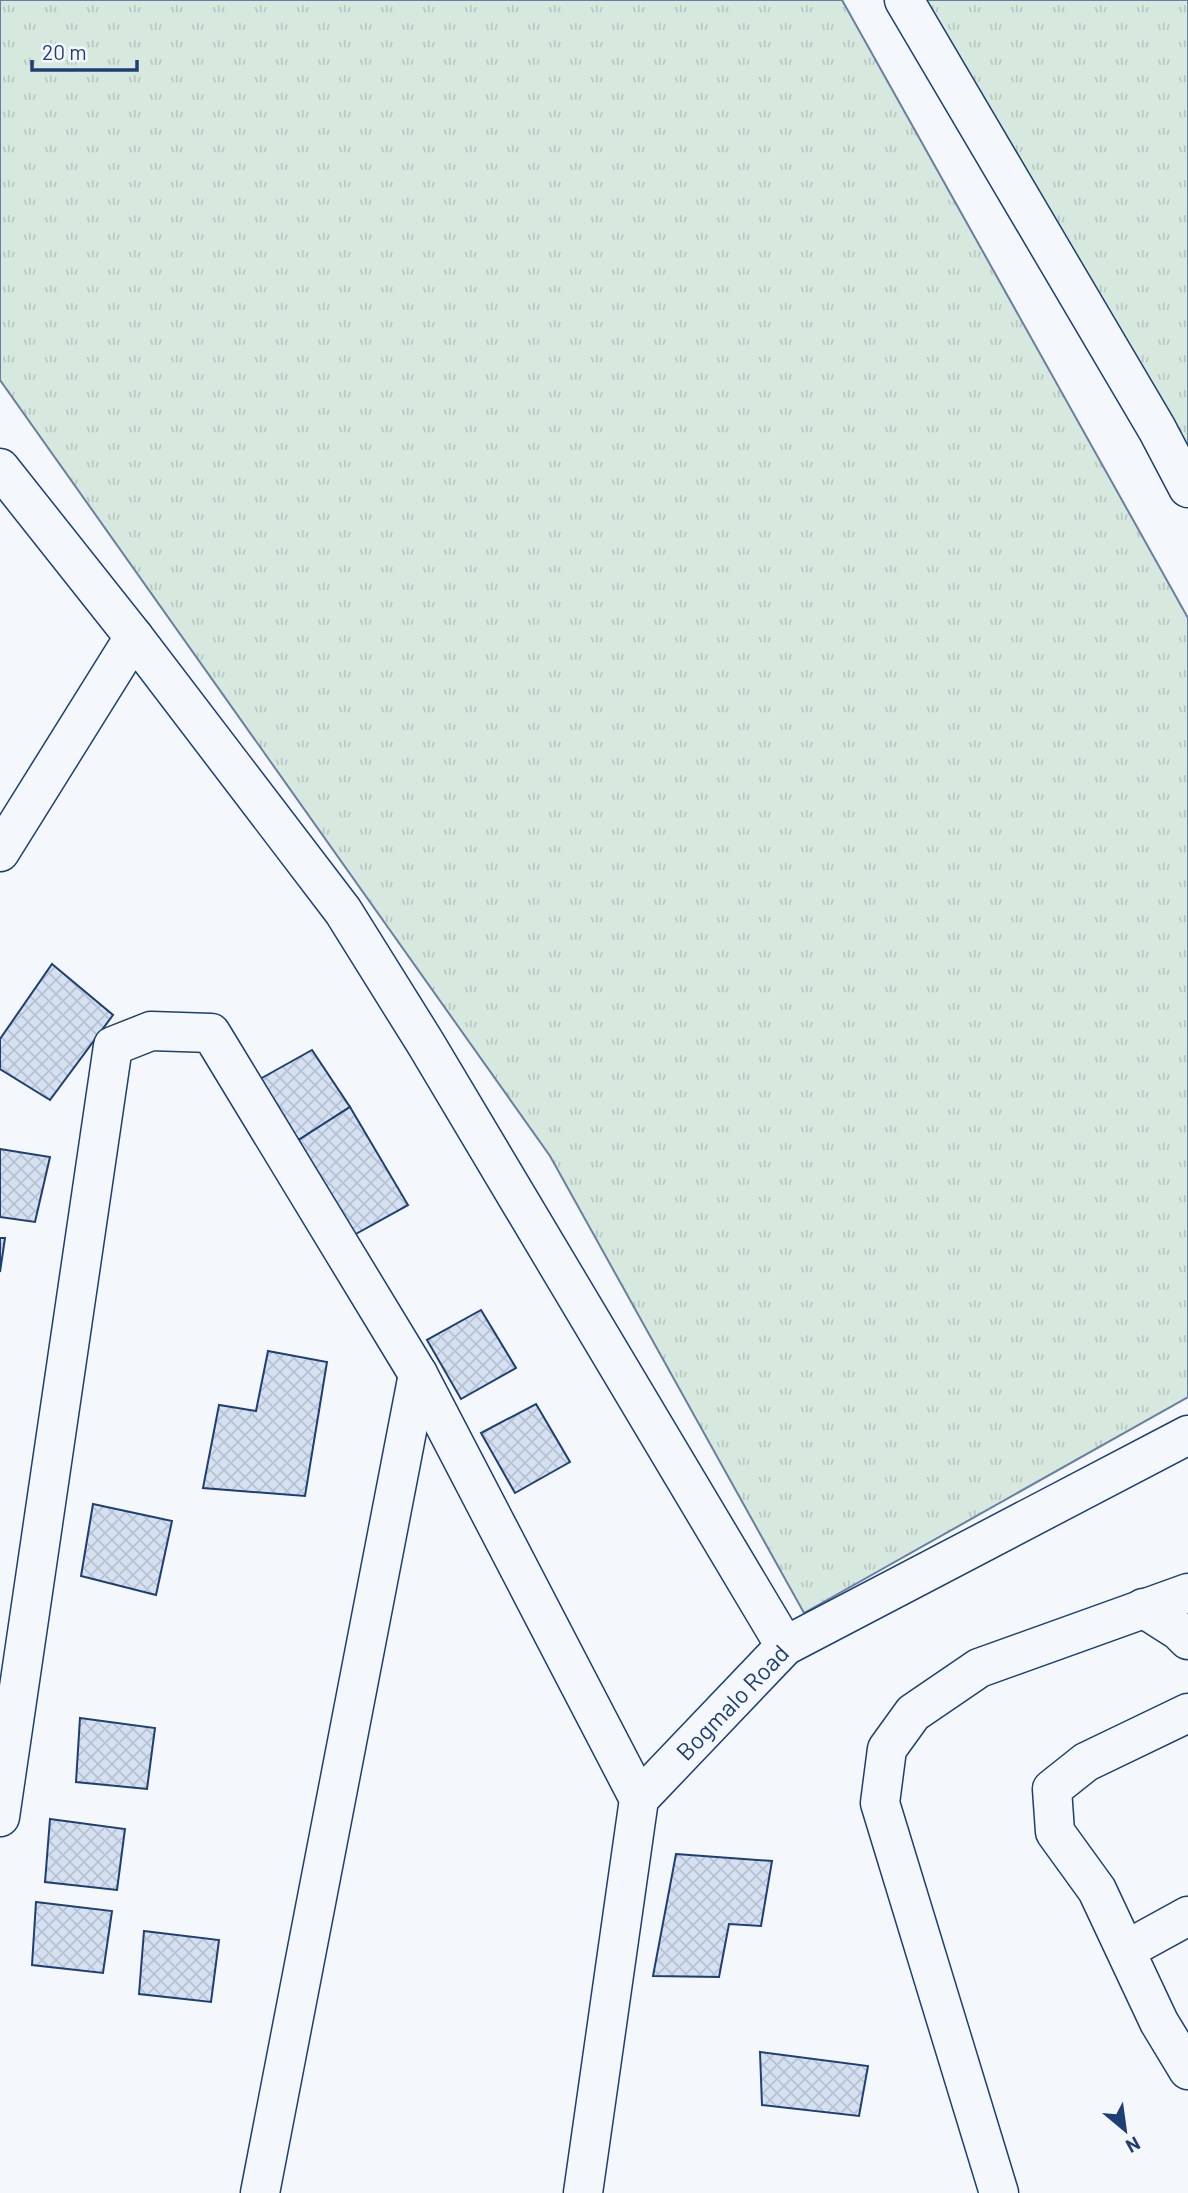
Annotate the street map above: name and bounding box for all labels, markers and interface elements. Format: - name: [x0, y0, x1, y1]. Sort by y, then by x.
- scale bar: [32, 28, 136, 72]
- text: 20 m: [42, 39, 87, 64]
- street label: Bogmalo Road: [670, 1638, 794, 1766]
- north arrow: [1090, 2095, 1160, 2165]
- text: N: [1122, 2132, 1145, 2158]

